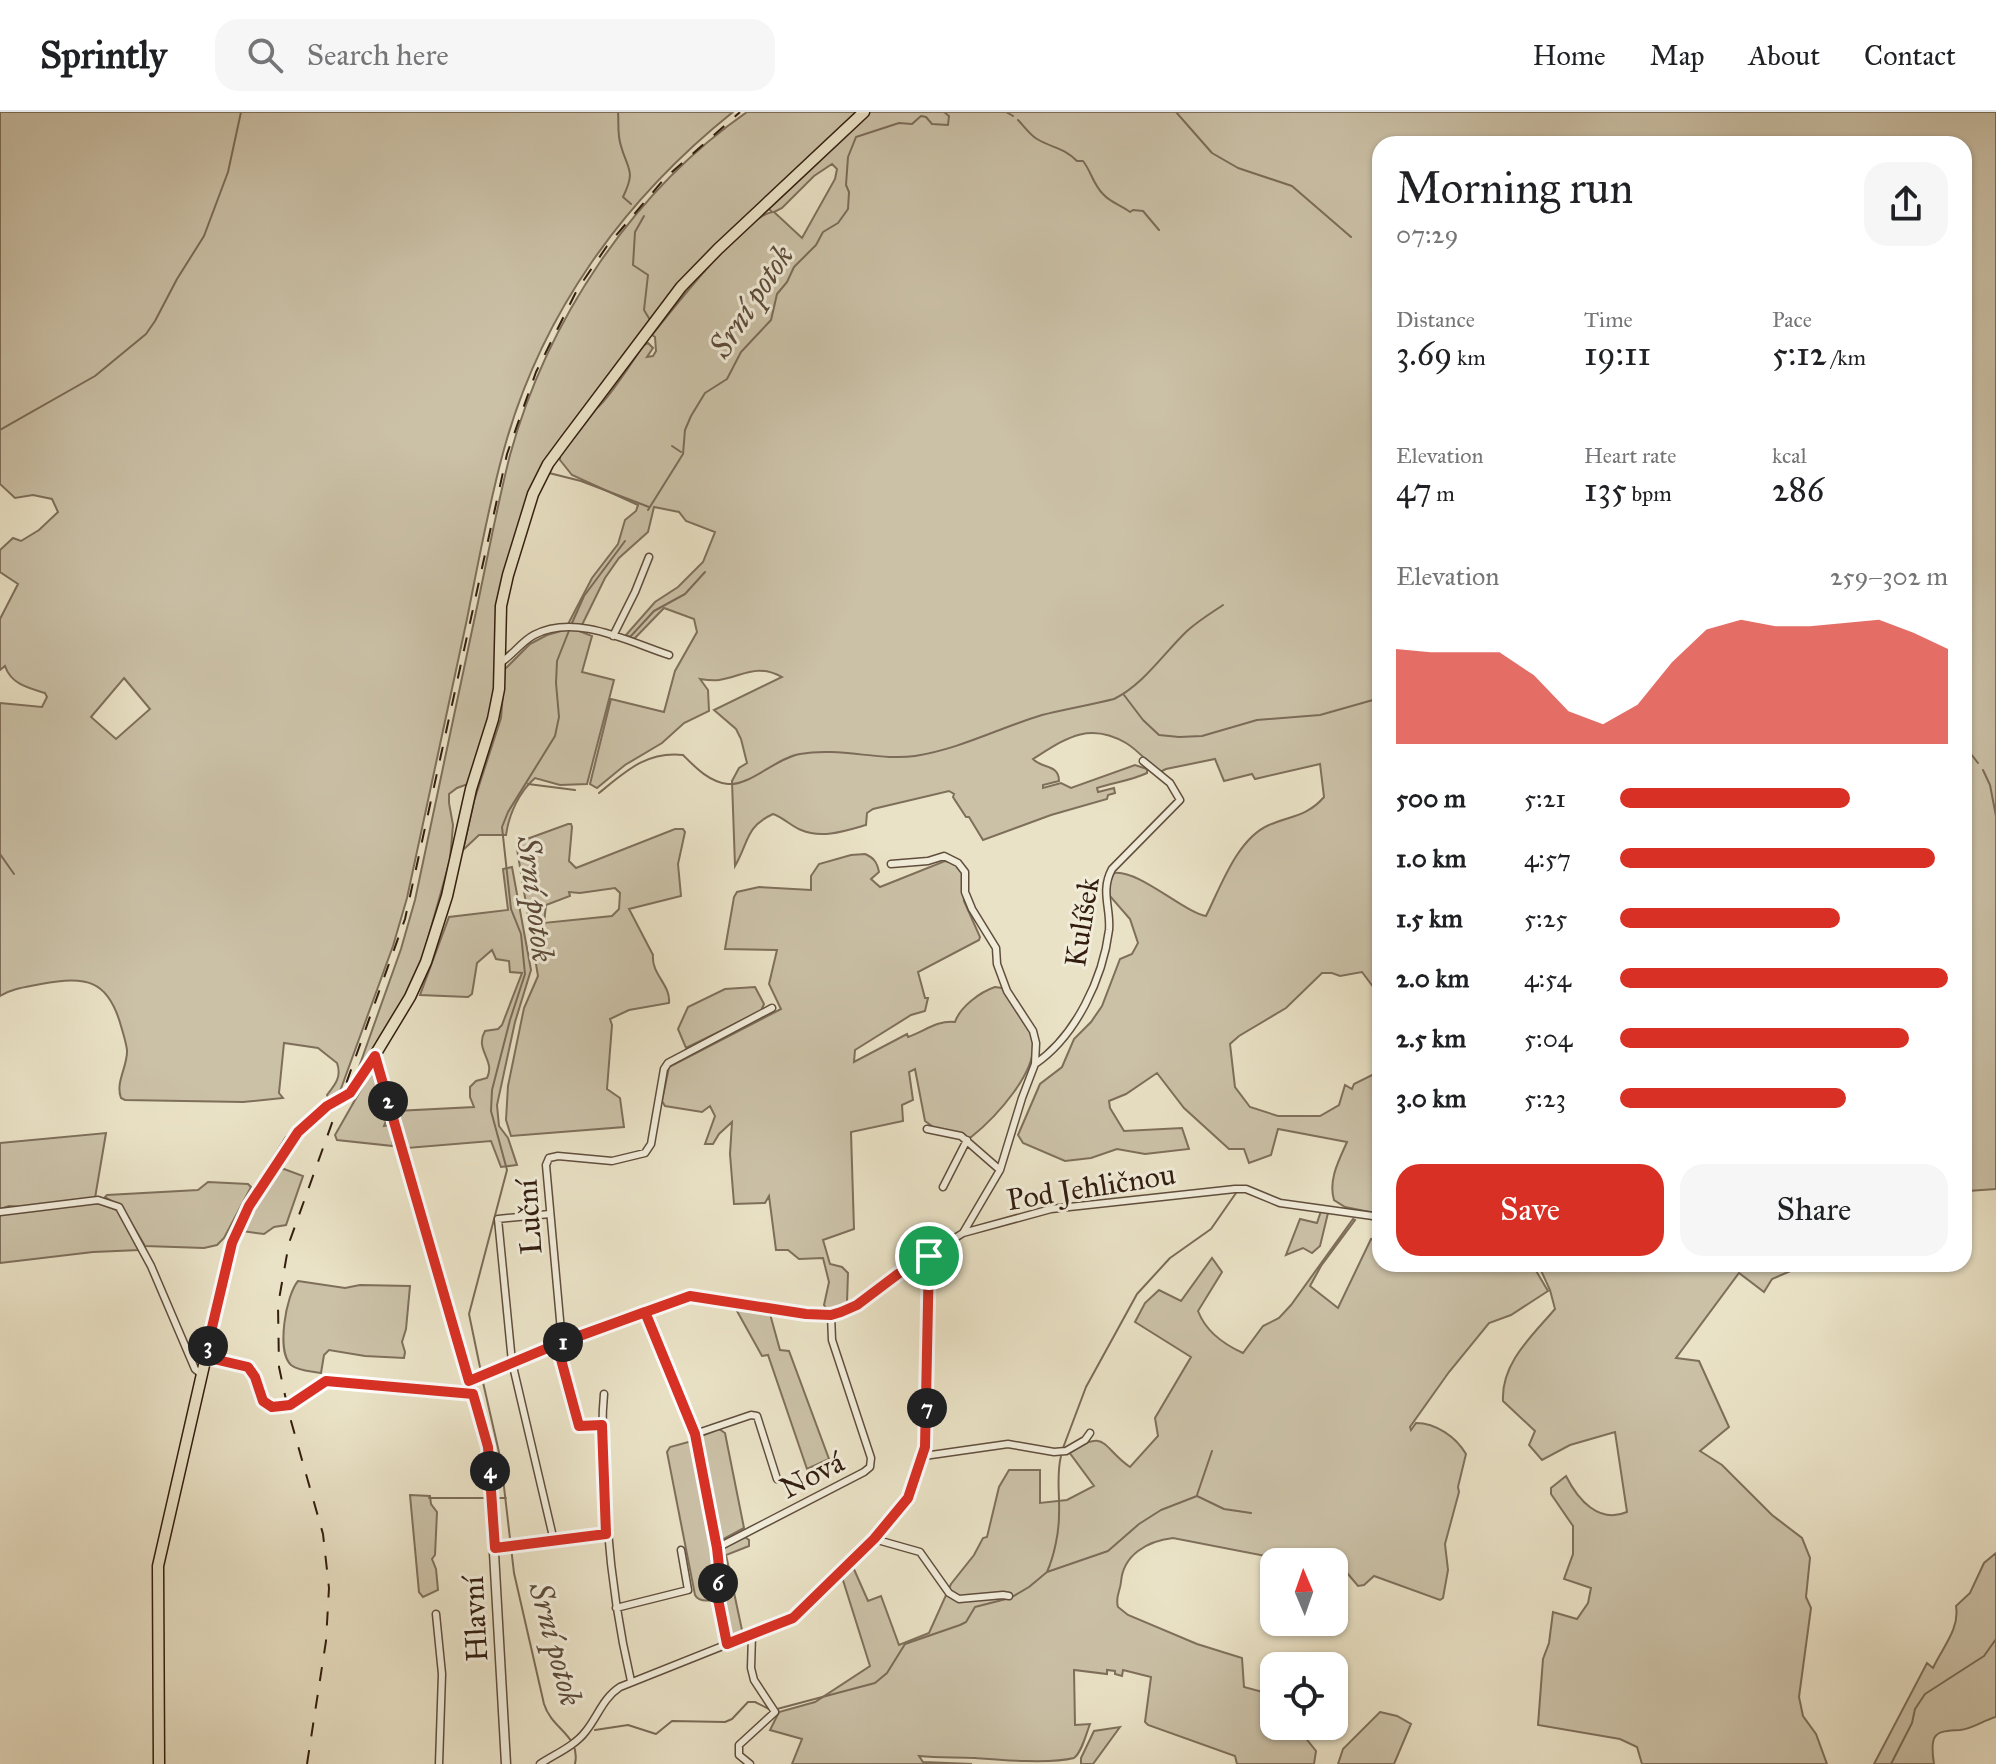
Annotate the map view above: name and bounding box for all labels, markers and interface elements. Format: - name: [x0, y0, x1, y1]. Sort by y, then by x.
- search box: [215, 19, 775, 91]
- text: Sprintly: [40, 32, 167, 78]
- icon: search: [243, 33, 287, 77]
- text: Search here: [307, 37, 449, 73]
- text: Home: [1533, 38, 1606, 73]
- text: Map: [1650, 38, 1704, 73]
- text: About: [1748, 38, 1820, 73]
- text: Contact: [1864, 38, 1956, 73]
- text: Morning run: [1396, 161, 1633, 215]
- button: share: [1864, 162, 1948, 246]
- text: 07:29: [1396, 218, 1458, 250]
- water label: Srní potok: [700, 238, 802, 366]
- text: Distance: [1396, 306, 1475, 333]
- text: Time: [1584, 306, 1633, 333]
- text: Pace: [1772, 306, 1812, 333]
- text: 3.69: [1396, 333, 1452, 374]
- text: 19:11: [1584, 333, 1651, 374]
- text: 5:12: [1772, 333, 1827, 374]
- text: km: [1452, 344, 1486, 371]
- text: /km: [1827, 344, 1866, 371]
- text: Elevation: [1396, 442, 1483, 469]
- text: Heart rate: [1584, 442, 1677, 469]
- text: kcal: [1772, 442, 1807, 469]
- text: 47: [1396, 469, 1432, 510]
- text: 135: [1584, 469, 1627, 510]
- text: 286: [1772, 469, 1824, 510]
- text: m: [1432, 480, 1455, 507]
- text: bpm: [1627, 480, 1672, 507]
- text: Elevation: [1396, 560, 1499, 592]
- text: 259–302 m: [1830, 560, 1948, 592]
- text: 500 m: [1396, 782, 1466, 814]
- text: 5:21: [1524, 782, 1566, 814]
- water label: Srní potok: [508, 833, 563, 964]
- text: 1.0 km: [1396, 842, 1466, 874]
- text: 4:57: [1524, 842, 1571, 874]
- street label: Kulíšek: [1057, 874, 1107, 969]
- text: 1.5 km: [1396, 902, 1463, 934]
- text: 5:25: [1524, 902, 1567, 934]
- text: 2.0 km: [1396, 962, 1469, 994]
- text: 4:54: [1524, 962, 1571, 994]
- text: 2.5 km: [1396, 1022, 1466, 1054]
- text: 5:04: [1524, 1022, 1572, 1054]
- pin: 2: [368, 1081, 408, 1121]
- text: 3.0 km: [1396, 1082, 1466, 1114]
- text: 5:23: [1524, 1082, 1566, 1114]
- text: 2: [383, 1087, 393, 1114]
- street label: Pod Jehličnou: [1004, 1156, 1178, 1218]
- button: Save: [1396, 1164, 1664, 1256]
- button: Share: [1680, 1164, 1948, 1256]
- street label: Luční: [508, 1176, 550, 1256]
- pin: [895, 1222, 963, 1290]
- icon: arrive: [907, 1234, 951, 1278]
- pin: 1: [543, 1322, 583, 1362]
- pin: 3: [188, 1326, 228, 1366]
- text: 1: [559, 1328, 567, 1355]
- text: 3: [204, 1332, 212, 1359]
- pin: 7: [907, 1388, 947, 1428]
- text: 7: [921, 1394, 933, 1421]
- street label: Nová: [774, 1444, 850, 1506]
- pin: 4: [470, 1451, 510, 1491]
- text: 4: [484, 1457, 496, 1484]
- north arrow: [1260, 1548, 1348, 1636]
- map controls: [1260, 1548, 1348, 1740]
- pin: 6: [698, 1563, 738, 1603]
- text: 6: [712, 1569, 724, 1596]
- street label: Hlavní: [455, 1574, 495, 1663]
- water label: Srní potok: [520, 1577, 591, 1710]
- button: locate: [1260, 1652, 1348, 1740]

